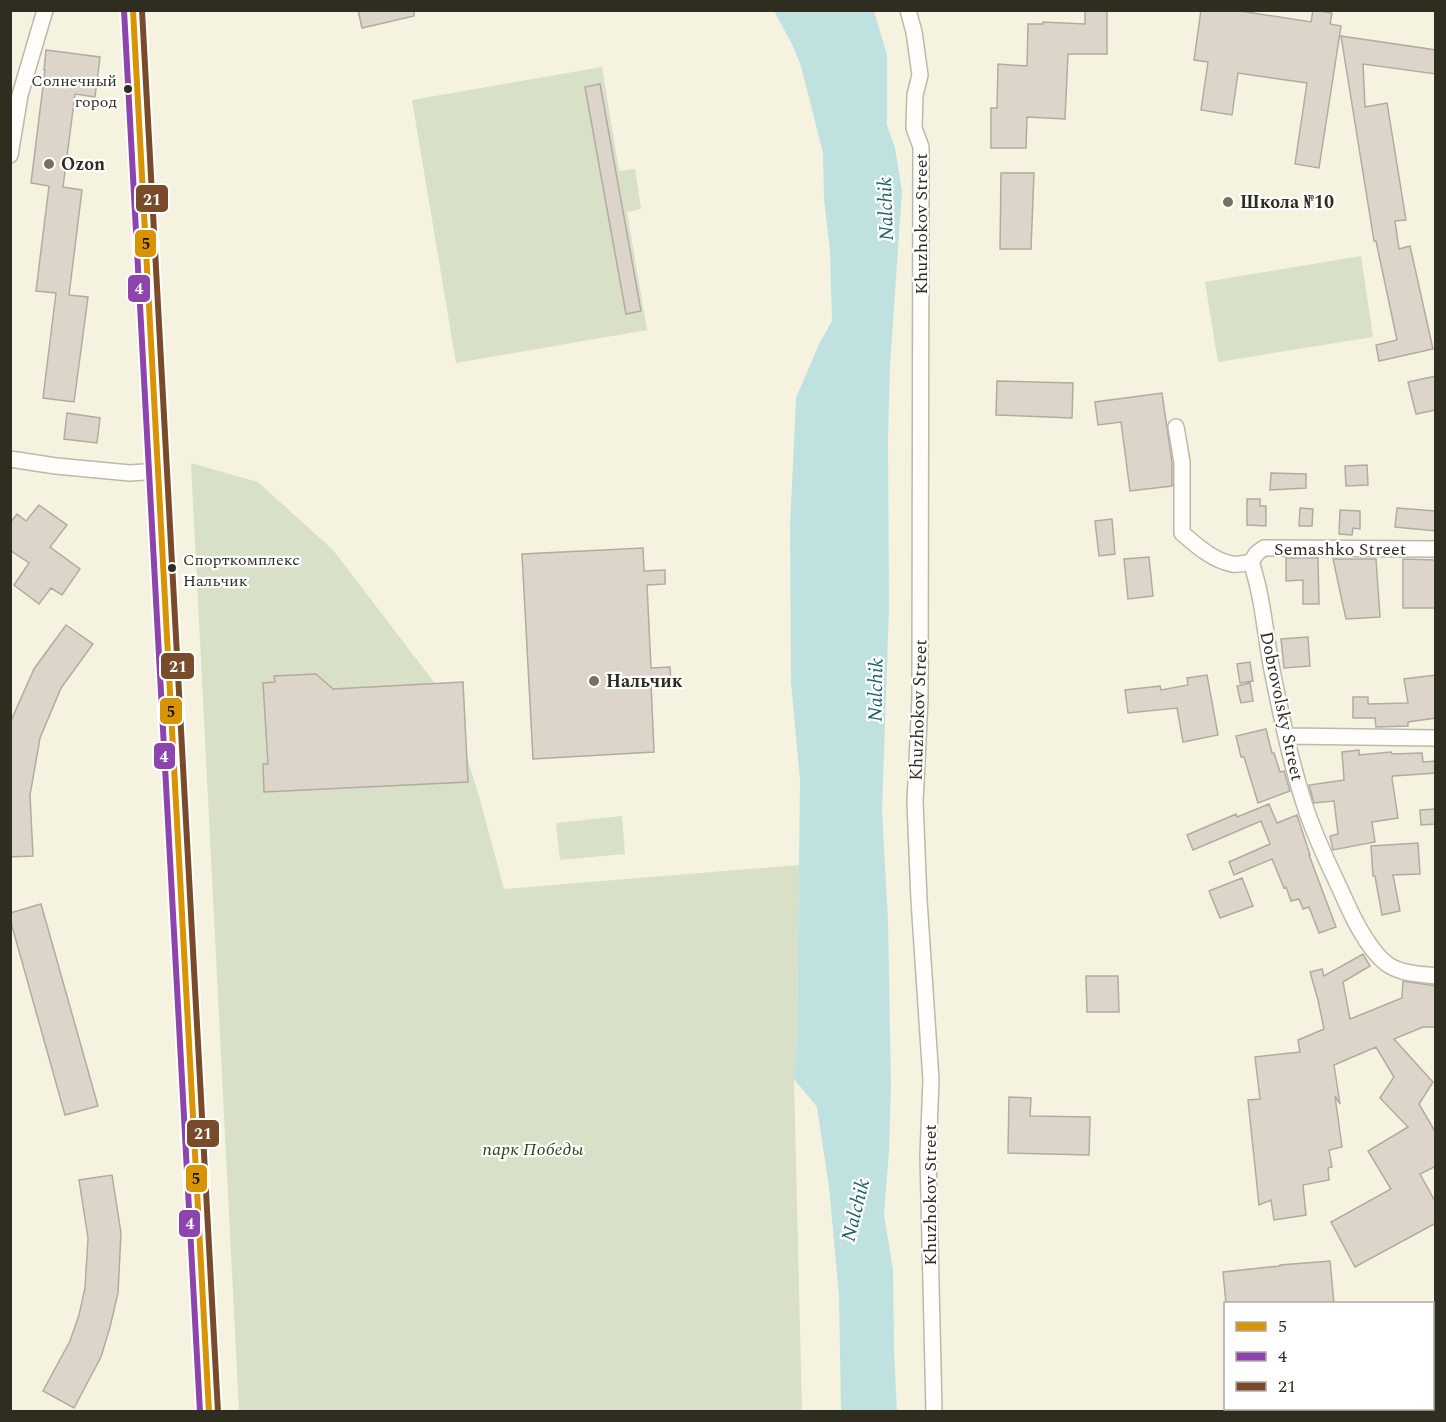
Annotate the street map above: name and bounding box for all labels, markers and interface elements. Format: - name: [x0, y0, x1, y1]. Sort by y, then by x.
- place label: Солнечный город: [31, 69, 117, 114]
- marker: Солнечный город: [122, 83, 134, 95]
- place label: Ozon: [61, 151, 105, 178]
- street label: Khuzhokov Street: [908, 153, 935, 295]
- marker: Ozon: [42, 157, 56, 171]
- water label: Nalchik: [870, 176, 902, 241]
- line badge: 21: [135, 184, 169, 213]
- text: 21: [143, 188, 161, 212]
- place label: Школа №10: [1240, 189, 1334, 216]
- marker: Школа №10: [1221, 195, 1235, 209]
- line badge: 5: [134, 229, 157, 258]
- text: 5: [142, 232, 150, 256]
- line badge: 4: [127, 274, 151, 303]
- text: 4: [135, 277, 144, 301]
- street label: Semashko Street: [1274, 536, 1406, 563]
- place label: Спорткомплекс Нальчик: [183, 548, 300, 593]
- marker: Спорткомплекс Нальчик: [166, 562, 178, 574]
- street label: Dobrovolsky Street: [1252, 629, 1311, 783]
- street label: Khuzhokov Street: [903, 639, 934, 781]
- line badge: 21: [160, 652, 195, 680]
- text: 21: [169, 655, 187, 679]
- water label: Nalchik: [860, 657, 892, 722]
- place label: Нальчик: [606, 668, 683, 695]
- marker: Нальчик: [587, 674, 601, 688]
- line badge: 5: [159, 697, 183, 725]
- text: 5: [167, 700, 175, 724]
- line badge: 4: [153, 742, 176, 770]
- text: 4: [160, 745, 169, 769]
- line badge: 21: [186, 1119, 220, 1148]
- text: 21: [194, 1122, 212, 1146]
- street label: Khuzhokov Street: [917, 1124, 944, 1266]
- park label: парк Победы: [483, 1136, 583, 1163]
- line badge: 5: [185, 1164, 208, 1193]
- text: 5: [192, 1167, 200, 1191]
- water label: Nalchik: [834, 1175, 878, 1245]
- line badge: 4: [178, 1209, 201, 1238]
- text: 4: [186, 1212, 195, 1236]
- legend: [1224, 1302, 1434, 1410]
- text: 5: [1278, 1313, 1287, 1340]
- text: 4: [1278, 1343, 1287, 1370]
- text: 21: [1278, 1373, 1296, 1400]

